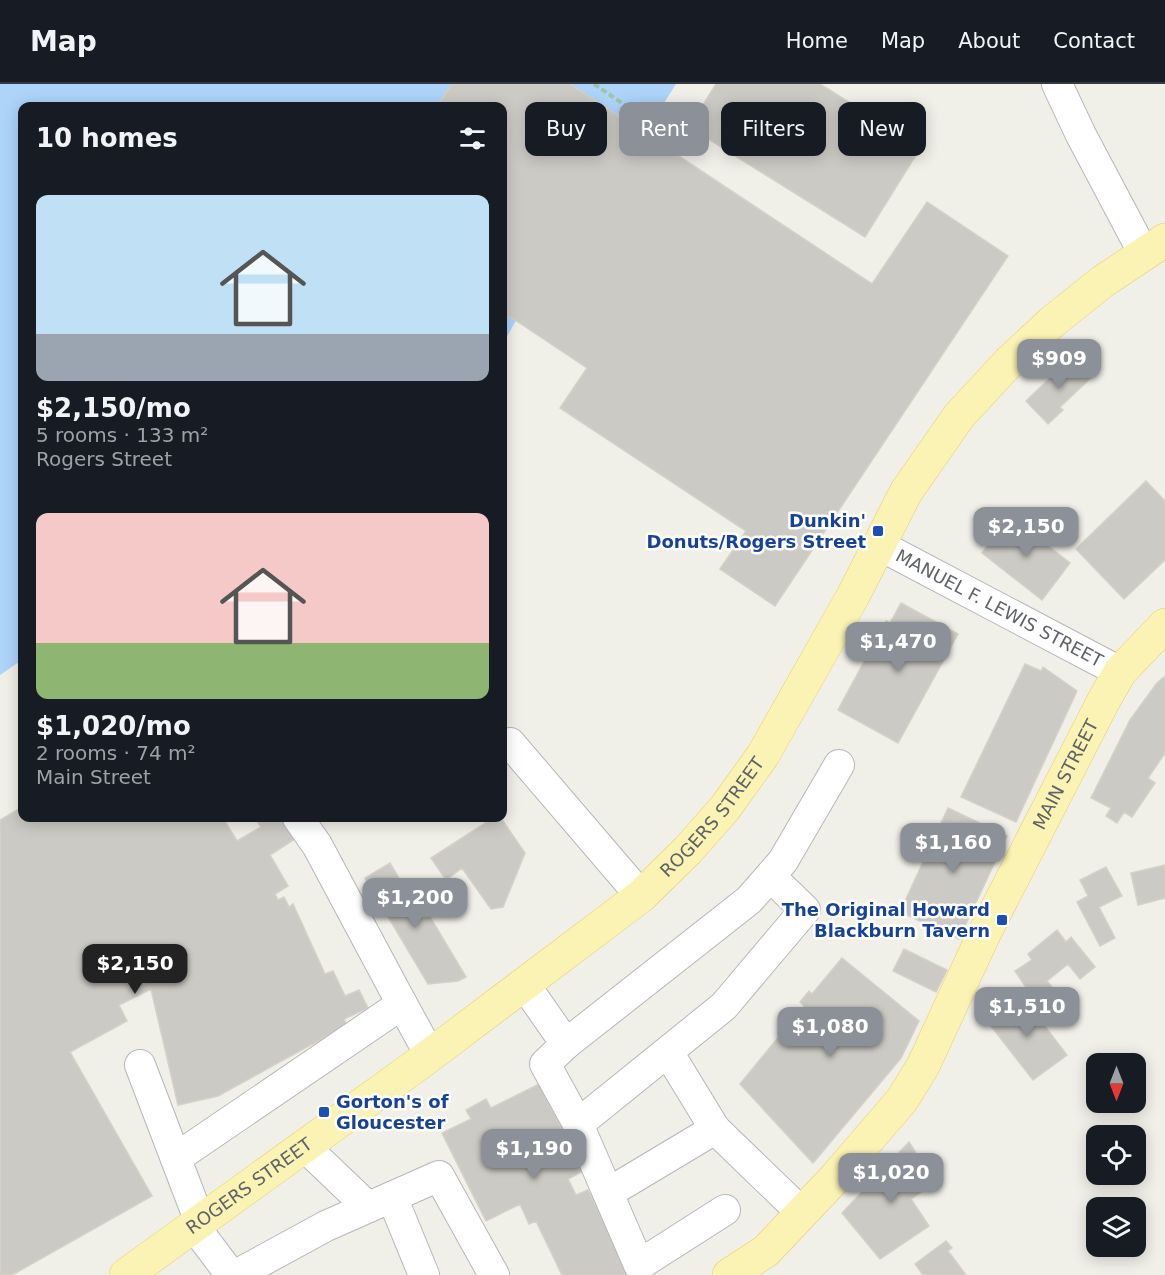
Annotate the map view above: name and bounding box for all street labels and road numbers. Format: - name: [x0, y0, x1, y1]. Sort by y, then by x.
- street label: MANUEL F. LEWIS STREET: [892, 545, 1108, 672]
- street label: MAIN STREET: [1028, 715, 1103, 833]
- street label: ROGERS STREET: [656, 752, 769, 881]
- street label: ROGERS STREET: [182, 1132, 317, 1238]

